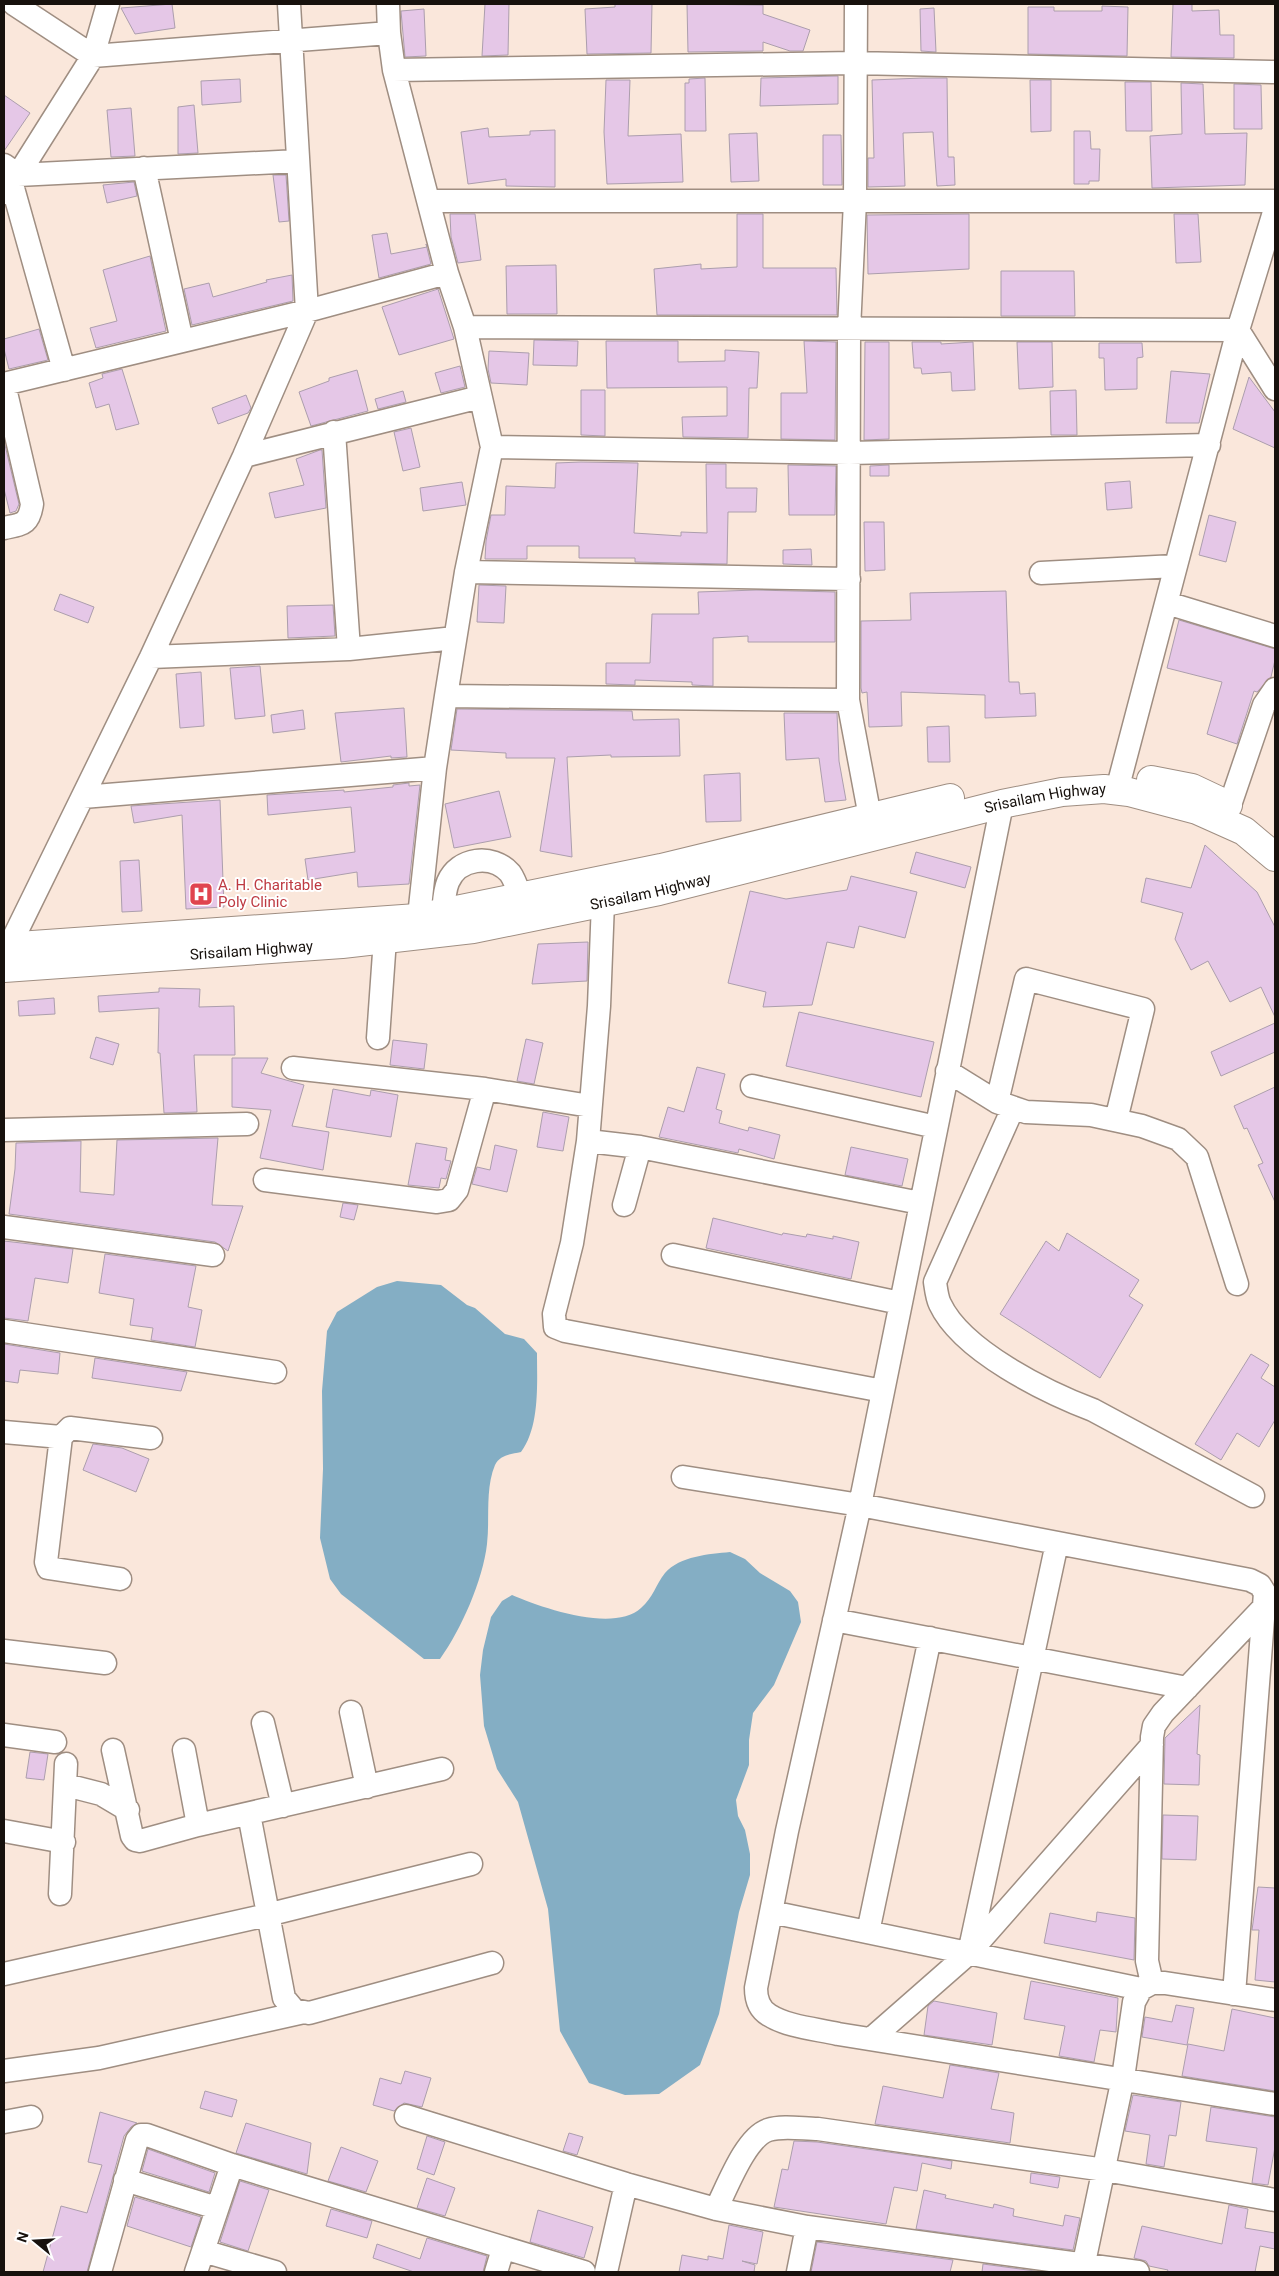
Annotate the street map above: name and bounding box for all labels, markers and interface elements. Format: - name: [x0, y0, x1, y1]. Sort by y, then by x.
- street label: Srisailam Highway: [982, 780, 1107, 817]
- street label: Srisailam Highway: [588, 869, 713, 914]
- place label: A. H. Charitable Poly Clinic: [218, 876, 322, 911]
- hospital icon: A. H. Charitable Poly Clinic: [188, 881, 214, 907]
- street label: Srisailam Highway: [189, 937, 314, 964]
- north arrow: [10, 2216, 60, 2266]
- text: N: [13, 2230, 32, 2244]

